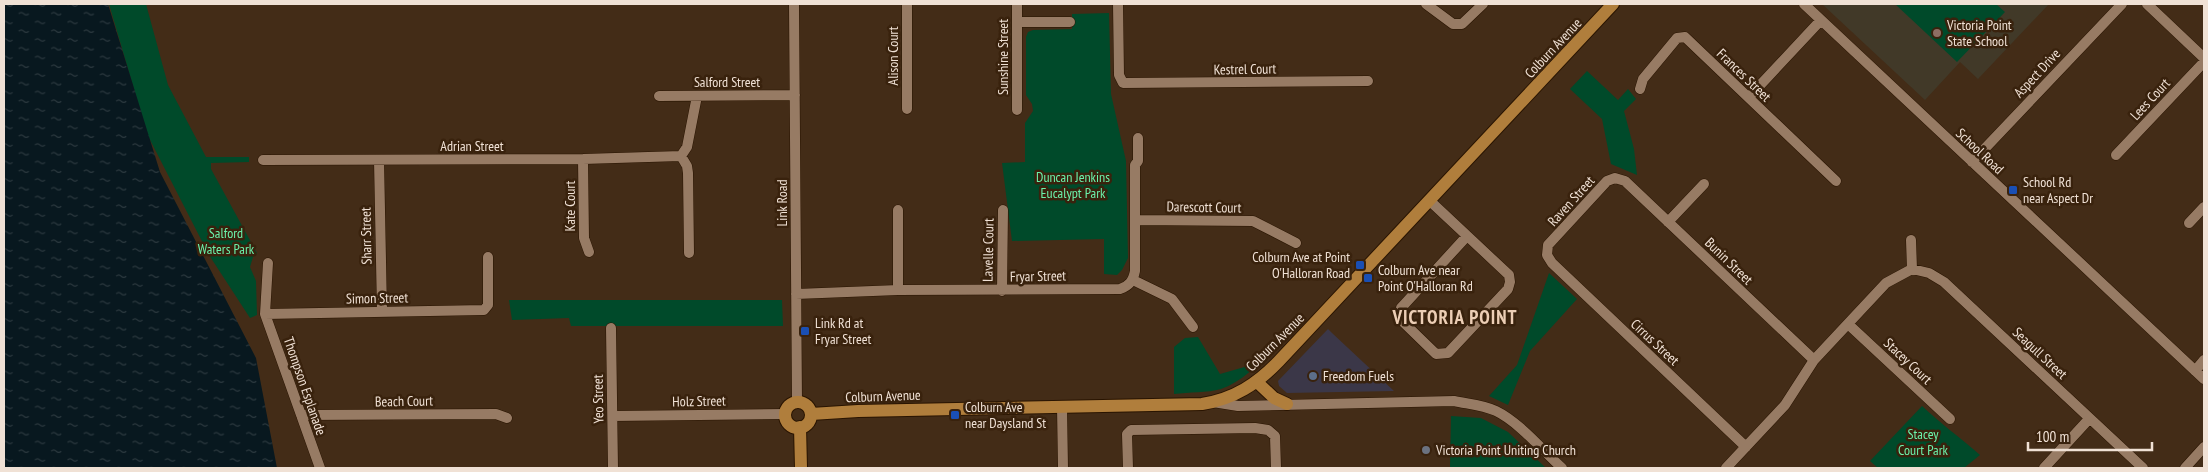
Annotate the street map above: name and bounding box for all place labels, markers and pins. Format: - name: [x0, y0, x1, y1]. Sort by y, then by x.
- place label: Victoria Point State School: [1946, 16, 2012, 50]
- marker: Victoria Point State School: [1931, 27, 1943, 39]
- place label: School Rd near Aspect Dr: [2023, 173, 2093, 207]
- marker: School Rd near Aspect Dr: [2007, 184, 2019, 196]
- place label: Colburn Ave at Point O'Halloran Road: [1252, 248, 1350, 282]
- marker: Colburn Ave at Point O'Halloran Road: [1354, 259, 1366, 271]
- place label: Colburn Ave near Point O'Halloran Rd: [1378, 261, 1473, 295]
- marker: Colburn Ave near Point O'Halloran Rd: [1362, 272, 1374, 284]
- place label: Link Rd at Fryar Street: [815, 314, 871, 348]
- marker: Link Rd at Fryar Street: [799, 325, 811, 337]
- place label: Freedom Fuels: [1323, 367, 1394, 385]
- marker: Freedom Fuels: [1307, 370, 1319, 382]
- place label: Colburn Ave near Daysland St: [965, 398, 1046, 432]
- marker: Colburn Ave near Daysland St: [949, 409, 961, 421]
- place label: Victoria Point Uniting Church: [1435, 441, 1576, 459]
- marker: Victoria Point Uniting Church: [1420, 444, 1432, 456]

